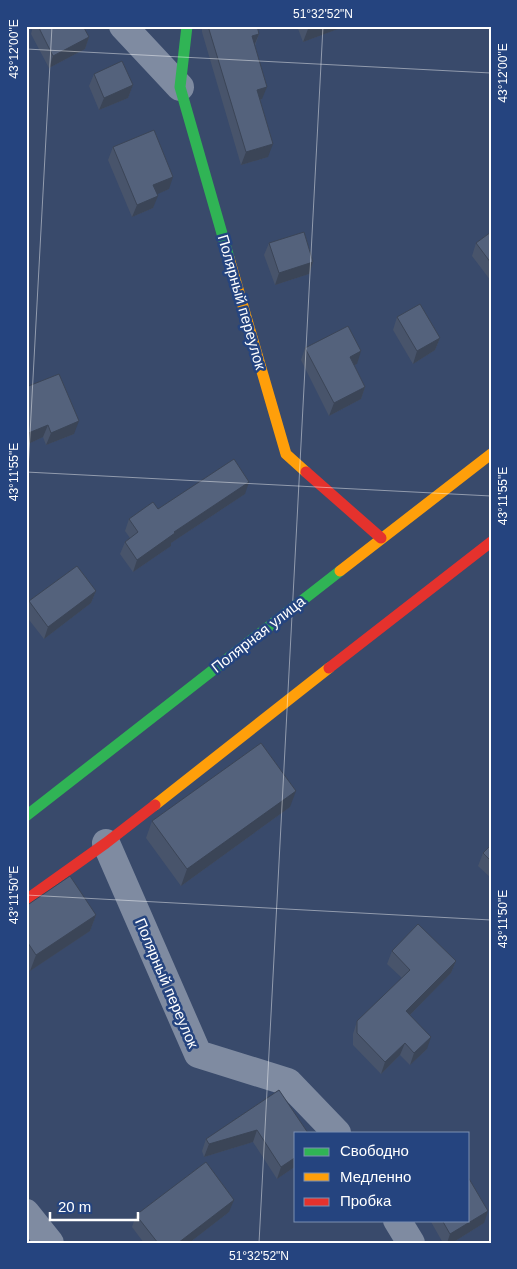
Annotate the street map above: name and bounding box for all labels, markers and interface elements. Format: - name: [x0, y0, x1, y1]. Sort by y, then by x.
- text: 51°32'52"N: [293, 7, 353, 21]
- text: 43°12'00"E: [7, 19, 21, 79]
- text: 43°12'00"E: [496, 43, 510, 103]
- street label: Полярный переулок: [215, 233, 270, 372]
- text: 43°11'55"E: [7, 443, 21, 501]
- text: 43°11'55"E: [496, 467, 510, 525]
- street label: Полярная улица: [208, 592, 309, 676]
- text: 43°11'50"E: [7, 866, 21, 924]
- text: 43°11'50"E: [496, 890, 510, 948]
- street label: Полярный переулок: [132, 915, 202, 1051]
- legend: [294, 1132, 470, 1222]
- text: Свободно: [340, 1142, 409, 1159]
- text: Медленно: [340, 1168, 411, 1185]
- scale bar: [50, 1189, 138, 1221]
- text: Пробка: [340, 1192, 392, 1209]
- text: 20 m: [58, 1198, 91, 1215]
- text: 51°32'52"N: [229, 1249, 289, 1263]

